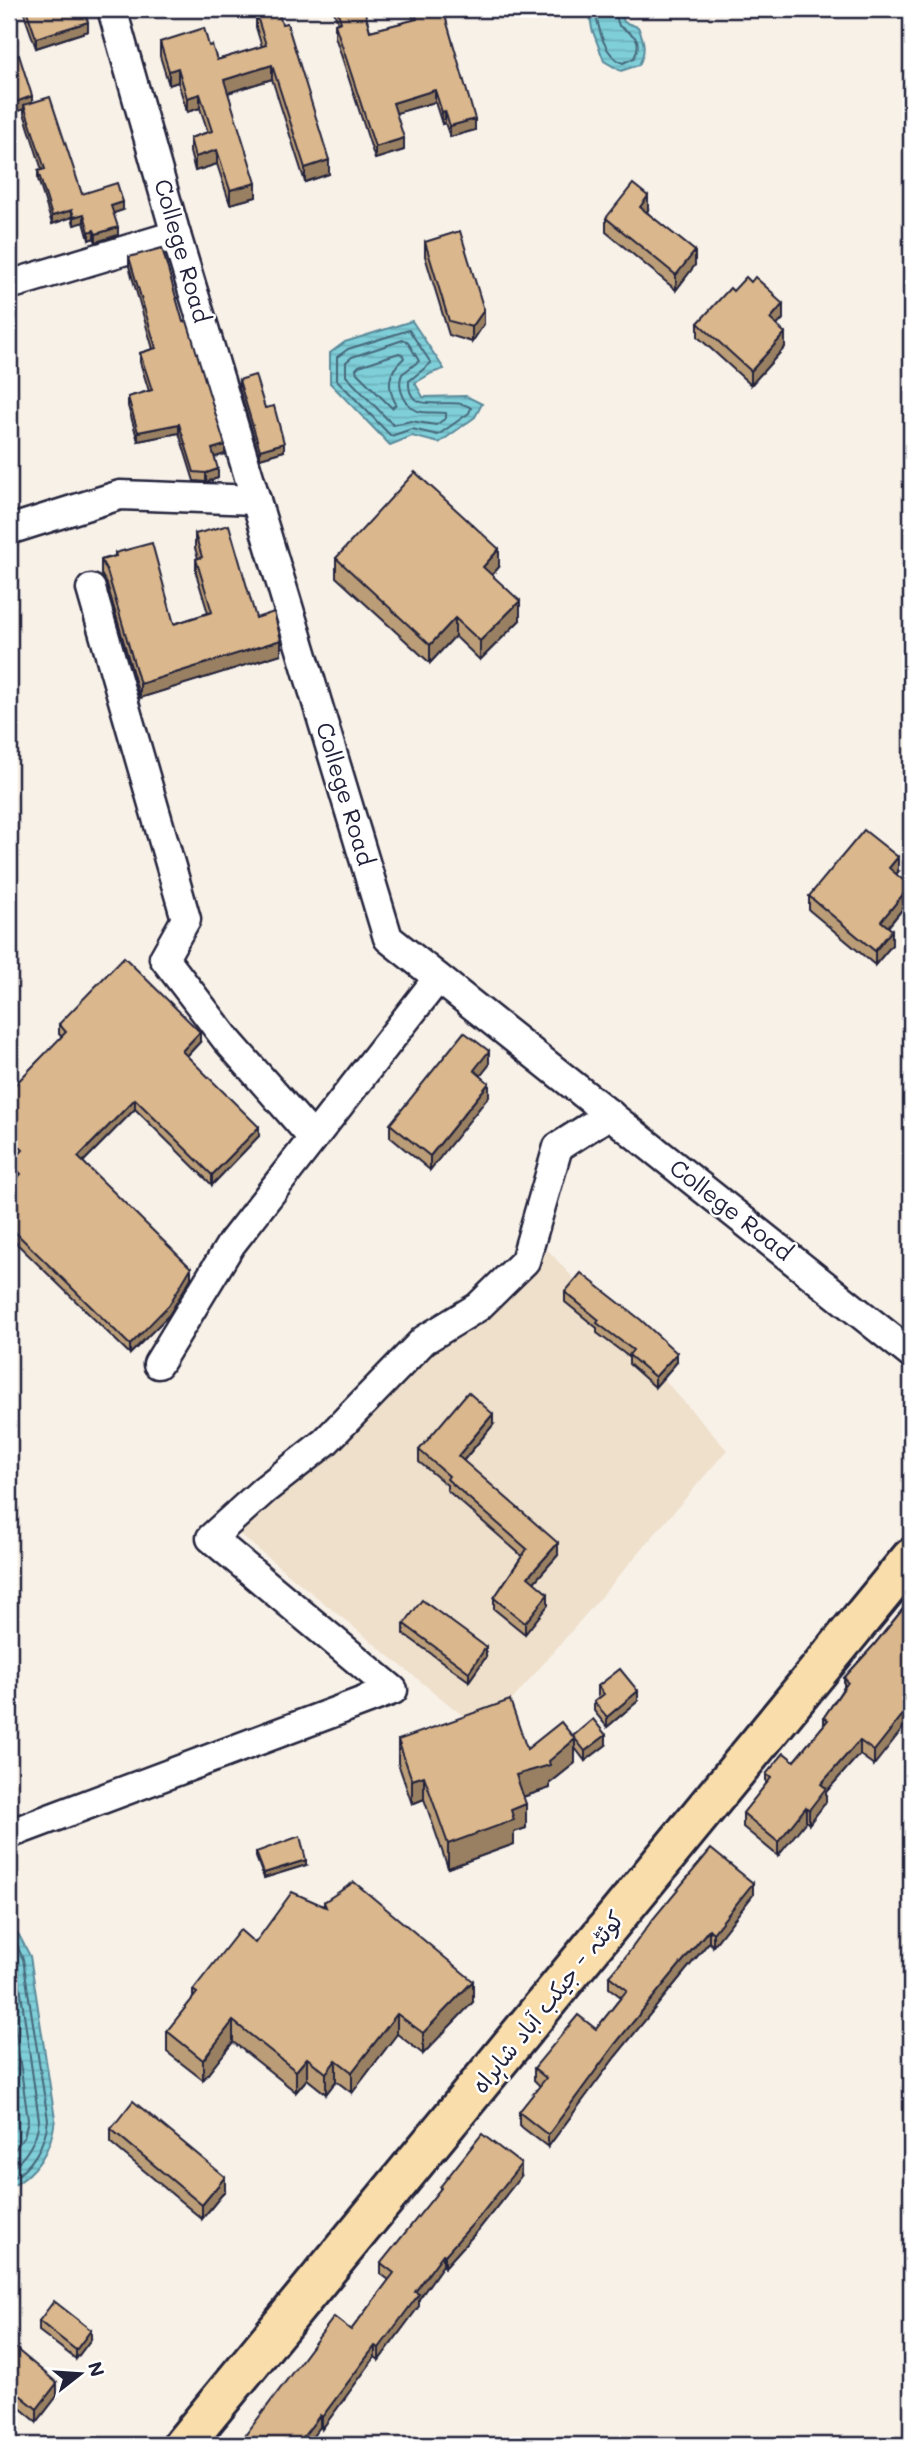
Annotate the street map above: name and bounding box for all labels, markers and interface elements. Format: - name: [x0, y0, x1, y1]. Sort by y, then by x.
- street label: College Road: [148, 175, 218, 326]
- street label: College Road: [310, 719, 382, 869]
- street label: College Road: [664, 1152, 799, 1267]
- street label: کوئٹہ - جیکب آباد شاہراہ: [464, 1904, 632, 2101]
- north arrow: [46, 2338, 116, 2408]
- text: N: [83, 2358, 111, 2379]

